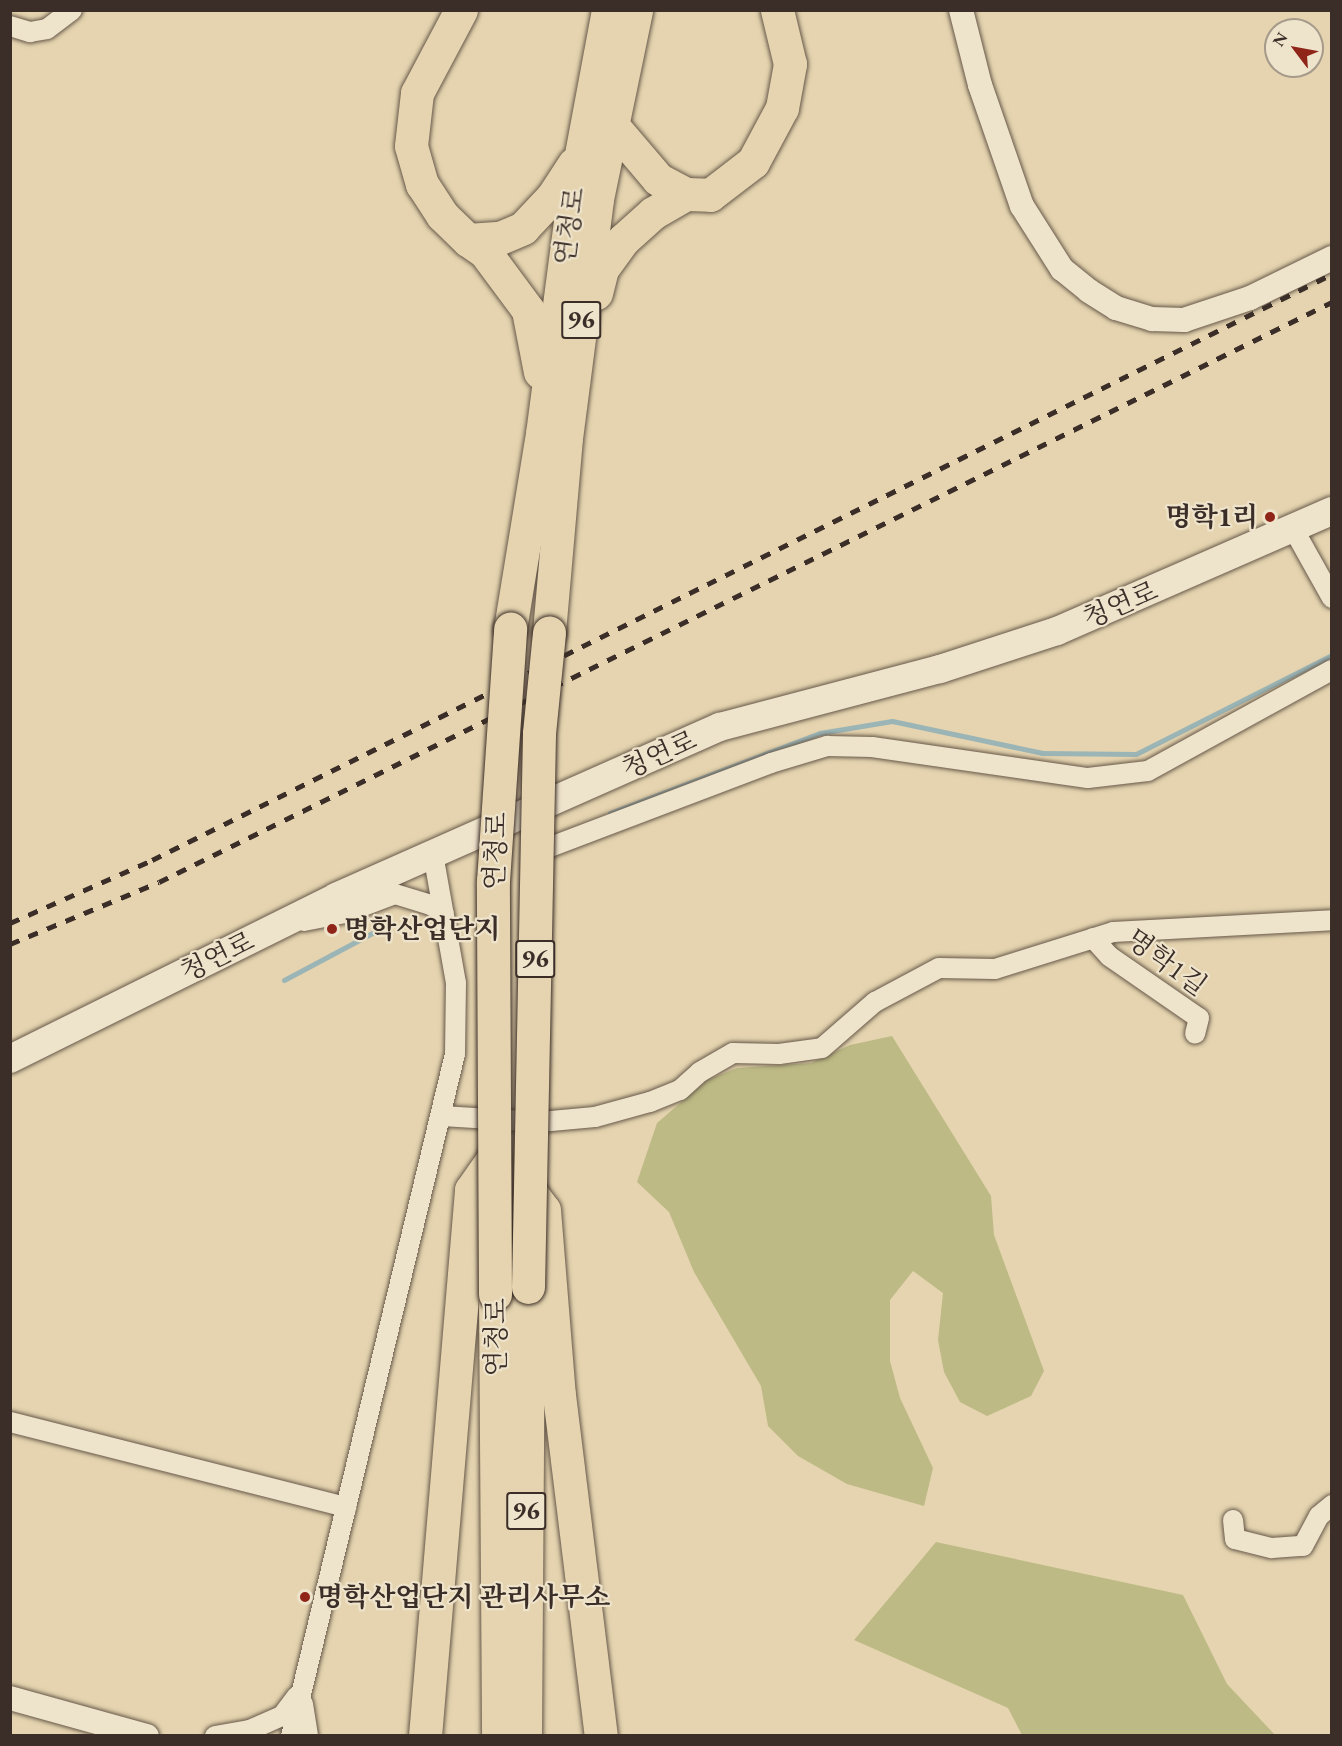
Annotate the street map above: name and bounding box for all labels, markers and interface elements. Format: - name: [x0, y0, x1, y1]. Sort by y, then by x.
- north arrow: [1264, 18, 1324, 78]
- text: N: [1268, 28, 1292, 50]
- street label: 연청로: [548, 185, 590, 267]
- road number: 96: [560, 297, 602, 343]
- place label: 명학1리: [1165, 501, 1258, 533]
- marker: 명학1리: [1263, 510, 1277, 524]
- street label: 청연로: [1078, 574, 1162, 634]
- street label: 청연로: [617, 723, 701, 785]
- street label: 연청로: [477, 811, 513, 891]
- place label: 명학산업단지: [344, 913, 500, 945]
- marker: 명학산업단지: [325, 922, 339, 936]
- street label: 명학1길: [1121, 922, 1213, 1002]
- street label: 청연로: [175, 924, 259, 988]
- road number: 96: [514, 936, 556, 982]
- street label: 연청로: [480, 1298, 512, 1376]
- road number: 96: [505, 1488, 547, 1534]
- place label: 명학산업단지 관리사무소: [317, 1581, 610, 1613]
- marker: 명학산업단지 관리사무소: [298, 1590, 312, 1604]

